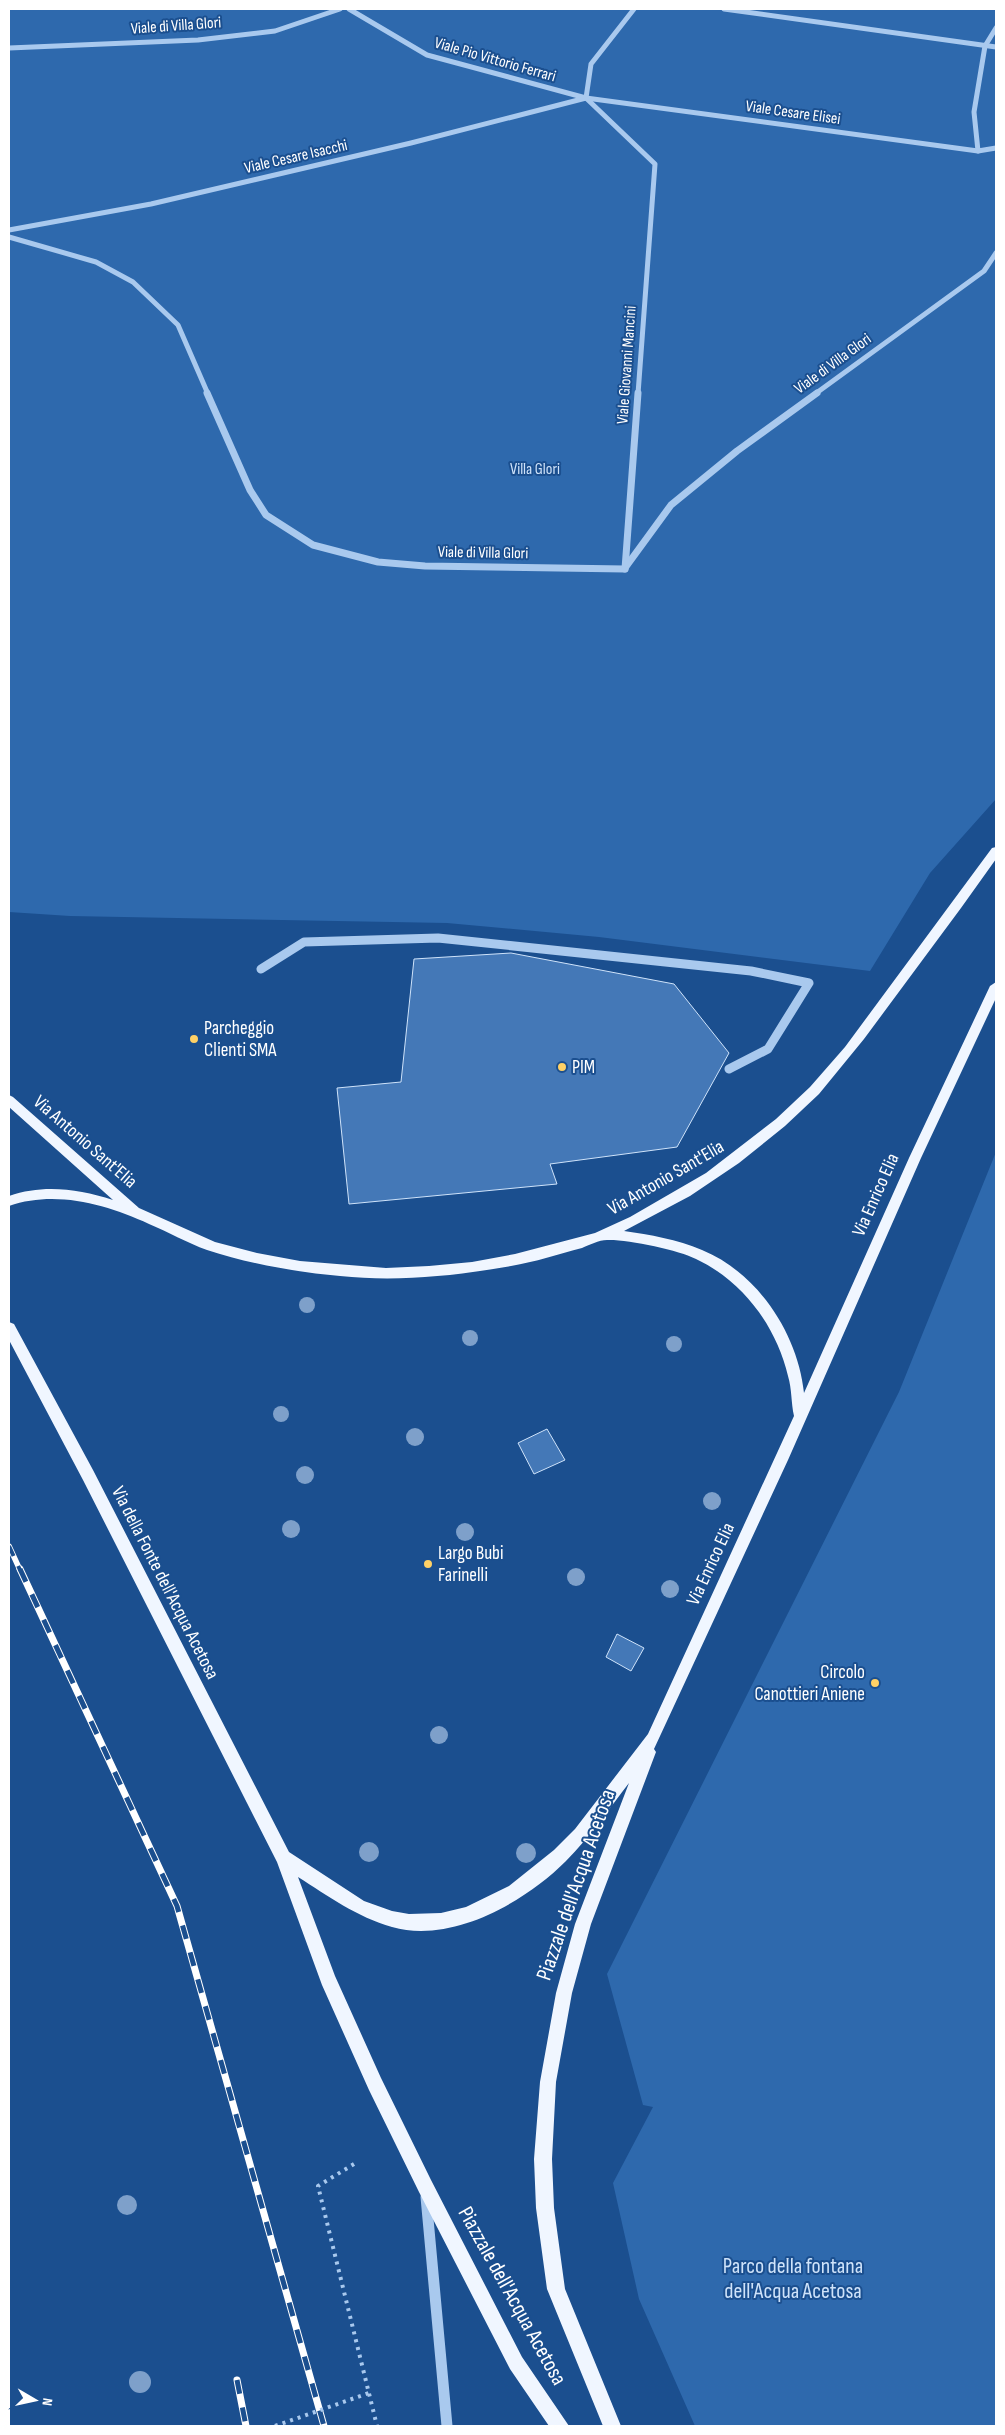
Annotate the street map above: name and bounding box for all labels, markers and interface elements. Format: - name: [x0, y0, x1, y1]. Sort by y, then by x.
- street label: Viale di Villa Glori: [130, 13, 222, 39]
- street label: Viale Pio Vittorio Ferrari: [432, 34, 558, 86]
- street label: Viale Cesare Elisei: [744, 97, 842, 129]
- street label: Viale Cesare Isacchi: [243, 136, 349, 178]
- street label: Viale Giovanni Mancini: [613, 305, 641, 425]
- street label: Viale di Villa Glori: [791, 330, 875, 398]
- park label: Villa Glori: [510, 460, 560, 479]
- street label: Viale di Villa Glori: [438, 543, 528, 563]
- place label: Parcheggio Clienti SMA: [204, 1017, 277, 1062]
- marker: Parcheggio Clienti SMA: [188, 1033, 200, 1045]
- place label: PIM: [572, 1056, 595, 1079]
- marker: PIM: [556, 1061, 568, 1073]
- street label: Via Antonio Sant'Elia: [28, 1091, 142, 1193]
- street label: Via Antonio Sant'Elia: [604, 1135, 728, 1221]
- street label: Via Enrico Elia: [848, 1150, 904, 1240]
- street label: Via della Fonte dell'Acqua Acetosa: [106, 1483, 224, 1683]
- street label: Via Enrico Elia: [682, 1519, 740, 1609]
- place label: Largo Bubi Farinelli: [438, 1542, 504, 1587]
- marker: Largo Bubi Farinelli: [422, 1558, 434, 1570]
- place label: Circolo Canottieri Aniene: [754, 1661, 865, 1706]
- marker: Circolo Canottieri Aniene: [869, 1677, 881, 1689]
- street label: Piazzale dell'Acqua Acetosa: [531, 1786, 621, 1984]
- street label: Piazzale dell'Acqua Acetosa: [452, 2202, 572, 2390]
- park label: Parco della fontana dell'Acqua Acetosa: [723, 2253, 863, 2305]
- north arrow: [10, 2375, 60, 2425]
- text: N: [38, 2397, 56, 2407]

